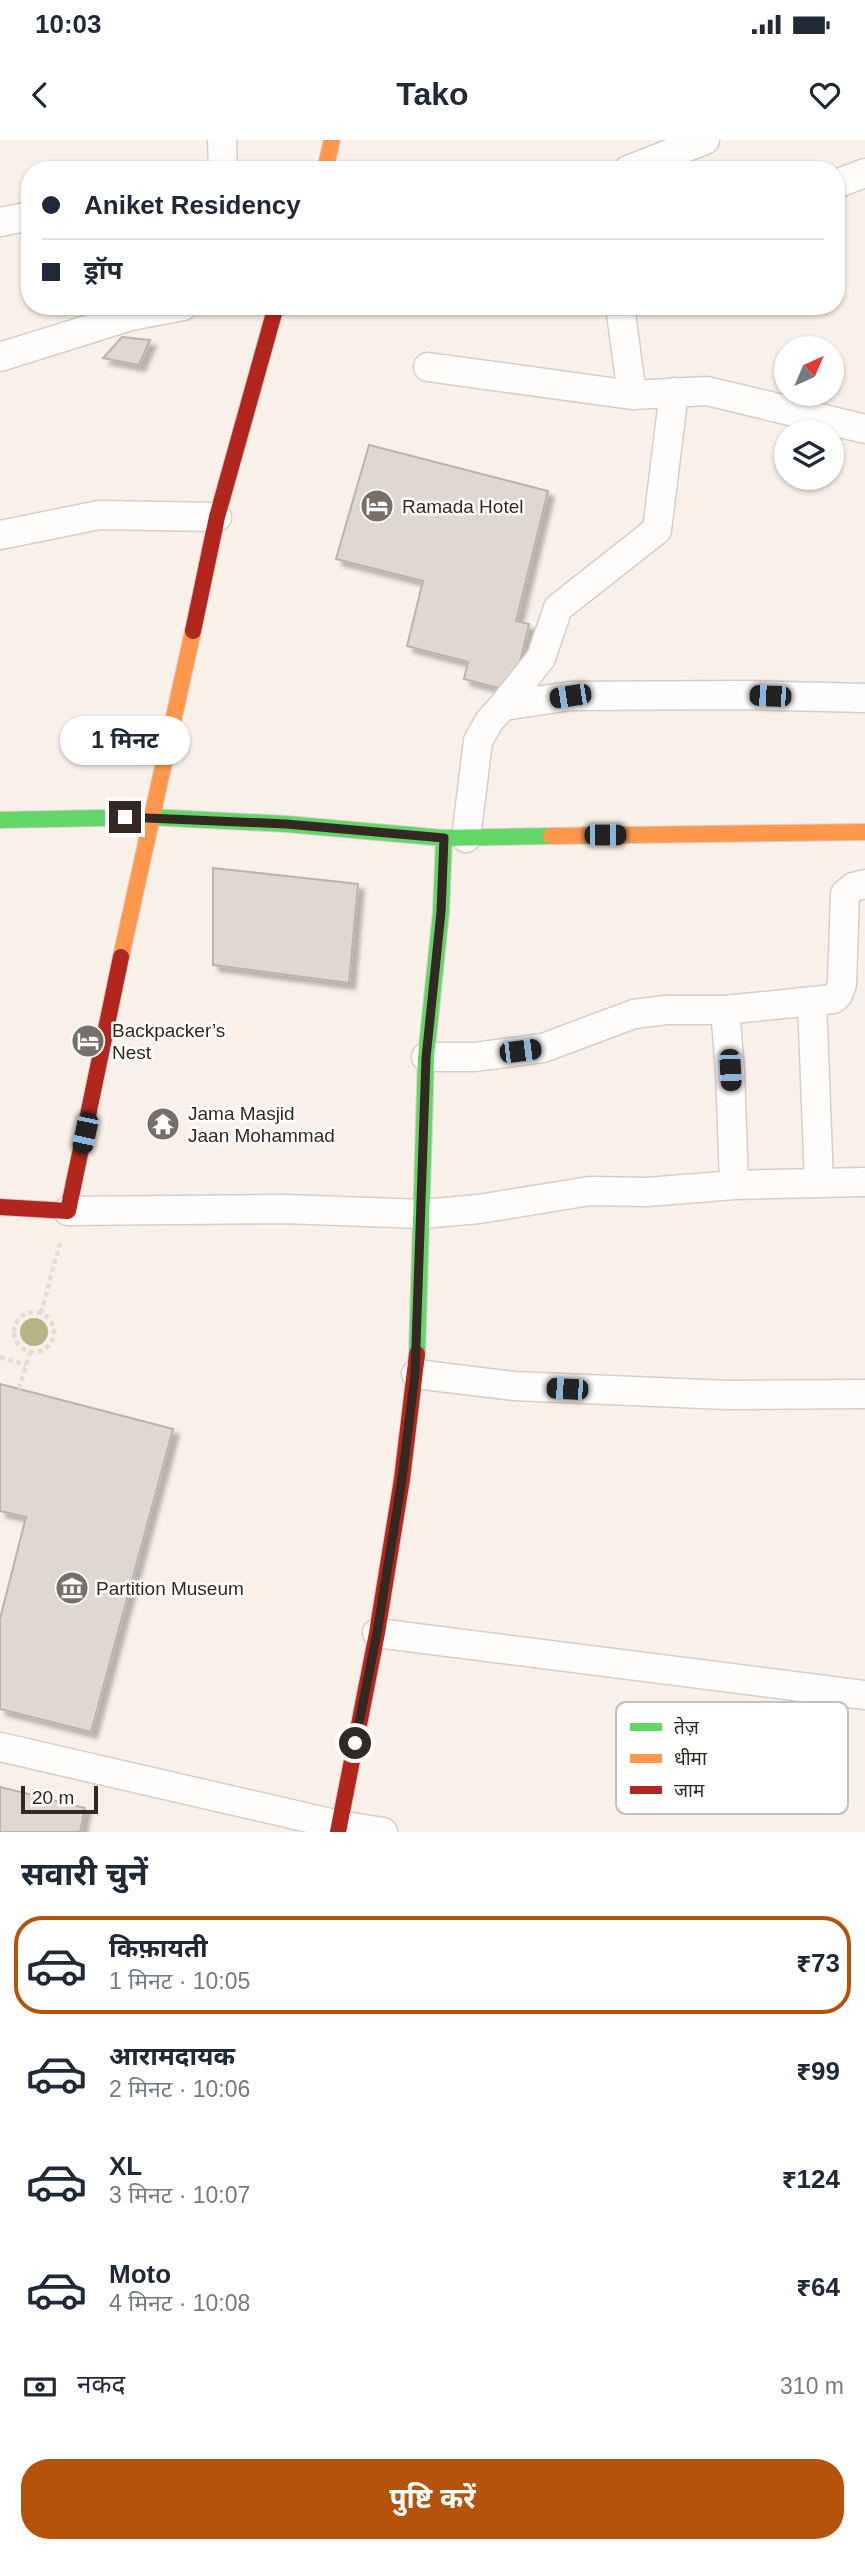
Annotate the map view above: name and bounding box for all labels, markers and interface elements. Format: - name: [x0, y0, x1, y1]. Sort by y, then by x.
- text: 10:03: [35, 9, 102, 39]
- icon: back: [21, 76, 59, 114]
- text: Tako: [396, 76, 469, 112]
- icon: heart: [806, 76, 844, 114]
- text: Aniket Residency: [84, 190, 301, 220]
- text: ड्रॉप: [84, 255, 122, 285]
- north arrow: [774, 336, 844, 406]
- map controls: [774, 336, 844, 490]
- button: layers: [774, 420, 844, 490]
- hotel icon: Ramada Hotel: [358, 487, 396, 525]
- place label: Ramada Hotel: [402, 496, 523, 517]
- car: [548, 682, 593, 710]
- car: [749, 685, 792, 707]
- callout: 1 मिनट: [60, 716, 190, 764]
- text: 1 मिनट: [91, 727, 159, 753]
- route end: [109, 801, 141, 833]
- car: [585, 825, 627, 846]
- place label: Backpacker’s Nest: [112, 1020, 225, 1063]
- hotel icon: Backpacker’s Nest: [69, 1022, 107, 1060]
- car: [498, 1038, 543, 1064]
- car: [719, 1048, 742, 1092]
- place label: Jama Masjid Jaan Mohammad: [188, 1103, 335, 1146]
- temple icon: Jama Masjid Jaan Mohammad: [144, 1105, 182, 1143]
- car: [71, 1110, 100, 1156]
- car: [546, 1377, 589, 1401]
- museum icon: Partition Museum: [53, 1569, 91, 1607]
- place label: Partition Museum: [96, 1578, 244, 1599]
- legend: [616, 1702, 848, 1814]
- text: तेज़: [674, 1716, 700, 1738]
- route start: [339, 1727, 371, 1759]
- text: धीमा: [674, 1748, 708, 1769]
- text: जाम: [674, 1780, 705, 1801]
- scale bar: [21, 1783, 98, 1815]
- text: 20 m: [32, 1787, 74, 1808]
- text: सवारी चुनें: [21, 1856, 148, 1892]
- text: किफ़ायती: [109, 1933, 208, 1963]
- icon: car: [25, 1934, 88, 1997]
- text: ₹73: [796, 1948, 840, 1978]
- text: 1 मिनट · 10:05: [109, 1968, 250, 1994]
- text: आरामदायक: [109, 2041, 235, 2071]
- icon: car: [25, 2042, 88, 2105]
- text: ₹99: [796, 2056, 840, 2086]
- text: 2 मिनट · 10:06: [109, 2076, 250, 2102]
- icon: car: [25, 2150, 88, 2213]
- text: XL: [109, 2151, 142, 2181]
- text: ₹124: [782, 2164, 840, 2194]
- text: 3 मिनट · 10:07: [109, 2182, 250, 2208]
- icon: car: [25, 2258, 88, 2321]
- text: Moto: [109, 2259, 171, 2289]
- text: ₹64: [796, 2272, 840, 2302]
- text: 4 मिनट · 10:08: [109, 2290, 250, 2316]
- icon: cash: [21, 2368, 59, 2406]
- text: नकद: [77, 2369, 125, 2399]
- text: 310 m: [780, 2373, 844, 2399]
- button: पुष्टि करें: [21, 2459, 844, 2539]

